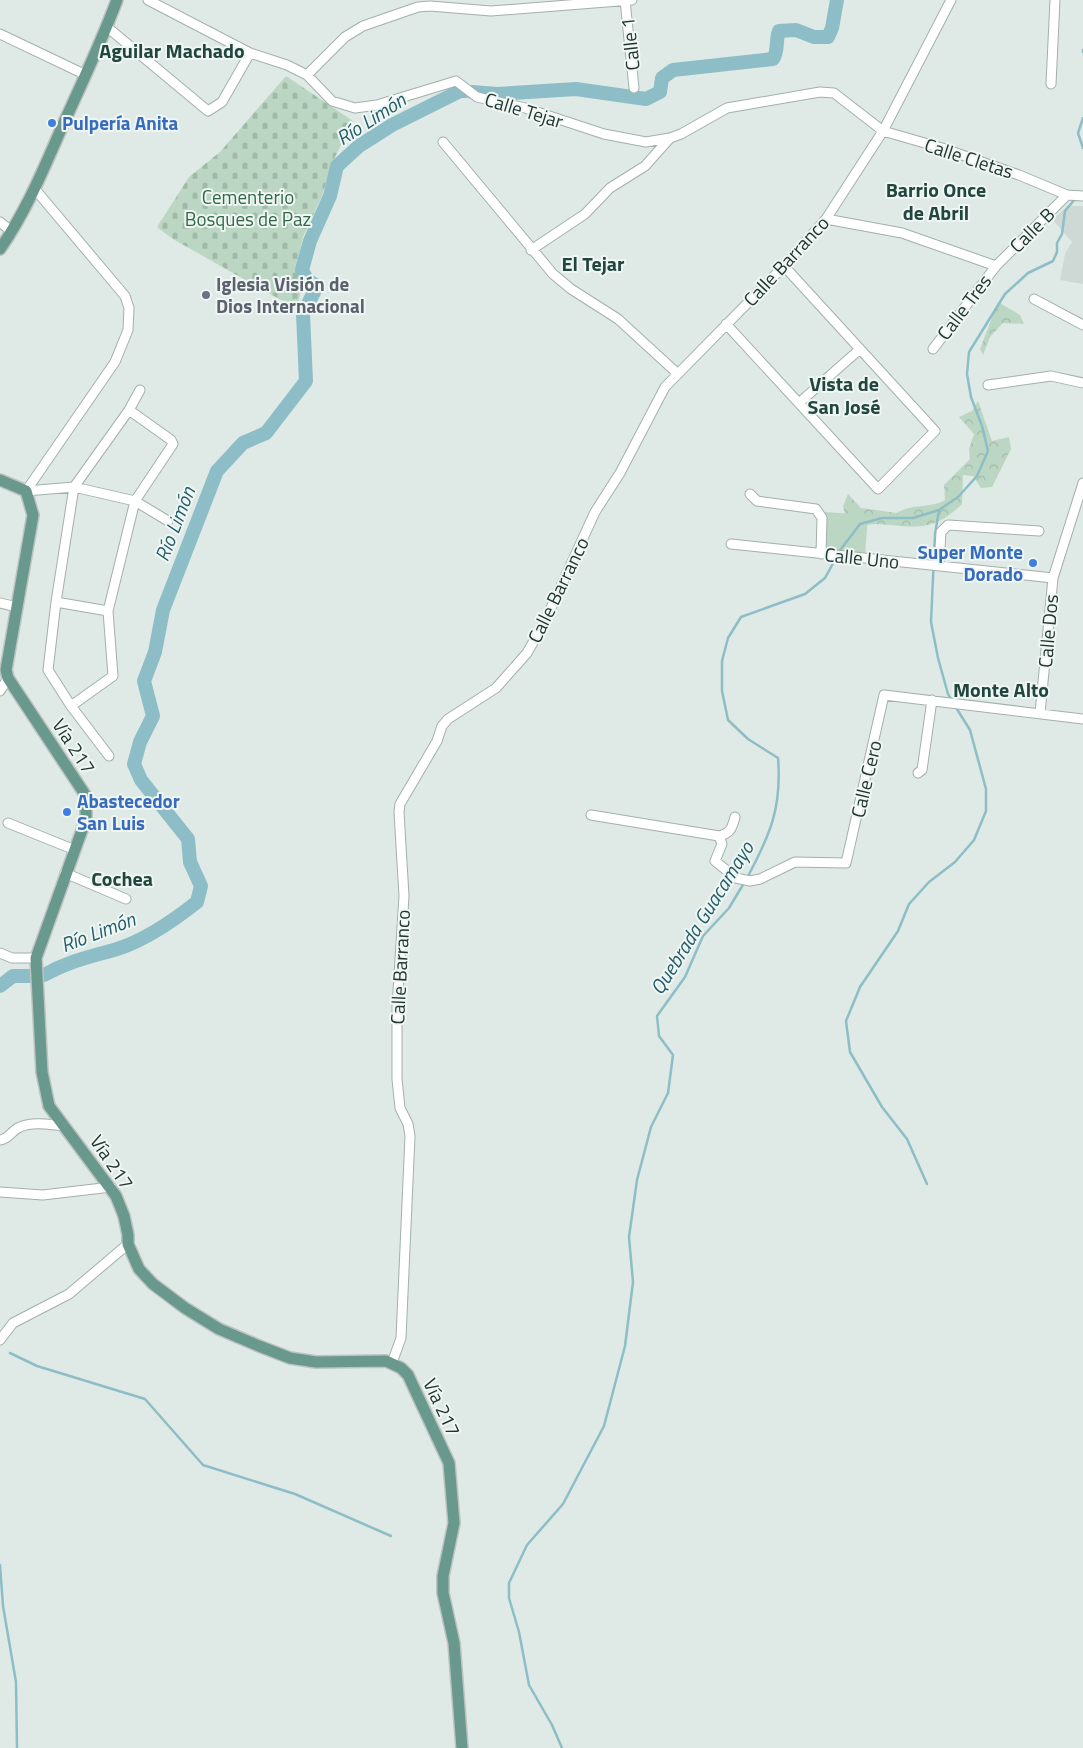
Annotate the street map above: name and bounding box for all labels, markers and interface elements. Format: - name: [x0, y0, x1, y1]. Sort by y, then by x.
- street label: Calle 1: [612, 16, 647, 72]
- district label: Aguilar Machado: [99, 35, 245, 66]
- water label: Río Limón: [330, 84, 413, 153]
- street label: Calle Tejar: [481, 84, 567, 135]
- place label: Pulpería Anita: [62, 108, 178, 137]
- marker: Pulpería Anita: [46, 117, 58, 129]
- street label: Calle Cletas: [921, 130, 1017, 186]
- district label: Barrio Once de Abril: [886, 174, 986, 228]
- park label: Cementerio Bosques de Paz: [185, 182, 311, 233]
- street label: Calle B: [1002, 200, 1061, 259]
- street label: Calle Barranco: [736, 209, 835, 312]
- district label: El Tejar: [561, 248, 625, 279]
- street label: Calle Tres: [929, 268, 998, 346]
- place label: Iglesia Visión de Dios Internacional: [216, 269, 365, 320]
- marker: Iglesia Visión de Dios Internacional: [200, 289, 212, 301]
- district label: Vista de San José: [808, 368, 880, 422]
- water label: Río Limón: [146, 481, 203, 566]
- street label: Calle Barranco: [519, 532, 596, 648]
- place label: Super Monte Dorado: [917, 537, 1023, 588]
- street label: Calle Uno: [823, 539, 901, 576]
- marker: Super Monte Dorado: [1027, 557, 1039, 569]
- street label: Calle Dos: [1030, 593, 1065, 669]
- district label: Monte Alto: [953, 674, 1049, 705]
- street label: Vía 217: [46, 712, 103, 779]
- street label: Calle Cero: [843, 737, 888, 820]
- place label: Abastecedor San Luis: [77, 786, 180, 837]
- marker: Abastecedor San Luis: [61, 806, 73, 818]
- water label: Quebrada Guacamayo: [642, 834, 762, 1000]
- district label: Cochea: [91, 863, 153, 894]
- water label: Río Limón: [56, 903, 141, 960]
- street label: Calle Barranco: [382, 909, 417, 1025]
- street label: Vía 217: [83, 1128, 141, 1195]
- street label: Vía 217: [416, 1373, 468, 1440]

